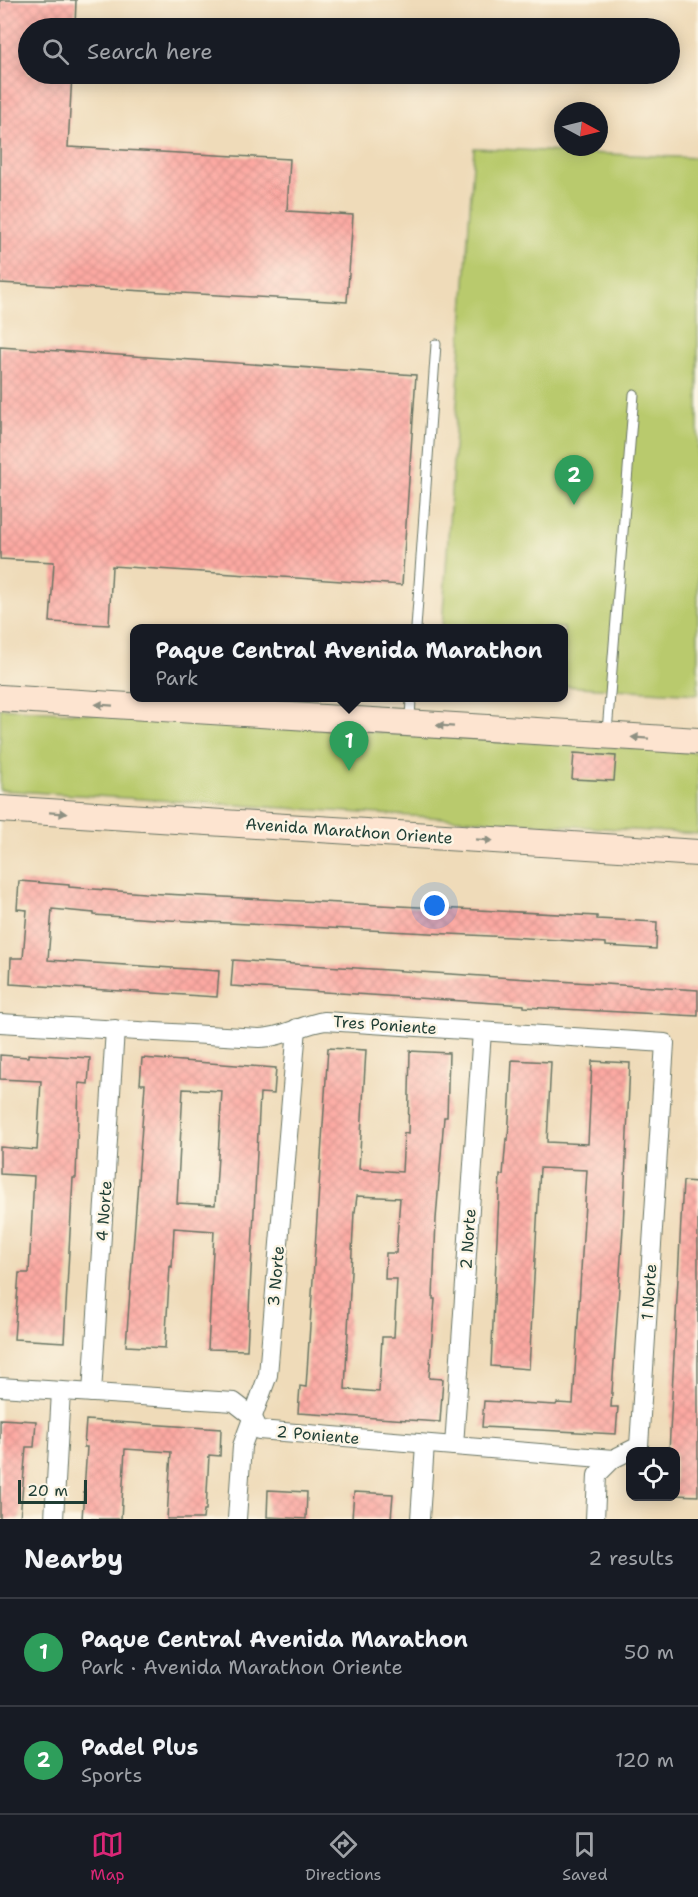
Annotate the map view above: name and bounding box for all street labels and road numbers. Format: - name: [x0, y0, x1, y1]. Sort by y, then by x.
- street label: Avenida Marathon Oriente: [245, 813, 453, 849]
- street label: Tres Poniente: [333, 1011, 437, 1039]
- street label: 4 Norte: [91, 1180, 117, 1242]
- street label: 2 Norte: [455, 1208, 481, 1270]
- street label: 3 Norte: [263, 1245, 289, 1307]
- street label: 1 Norte: [637, 1263, 661, 1321]
- street label: 2 Poniente: [276, 1421, 360, 1449]

